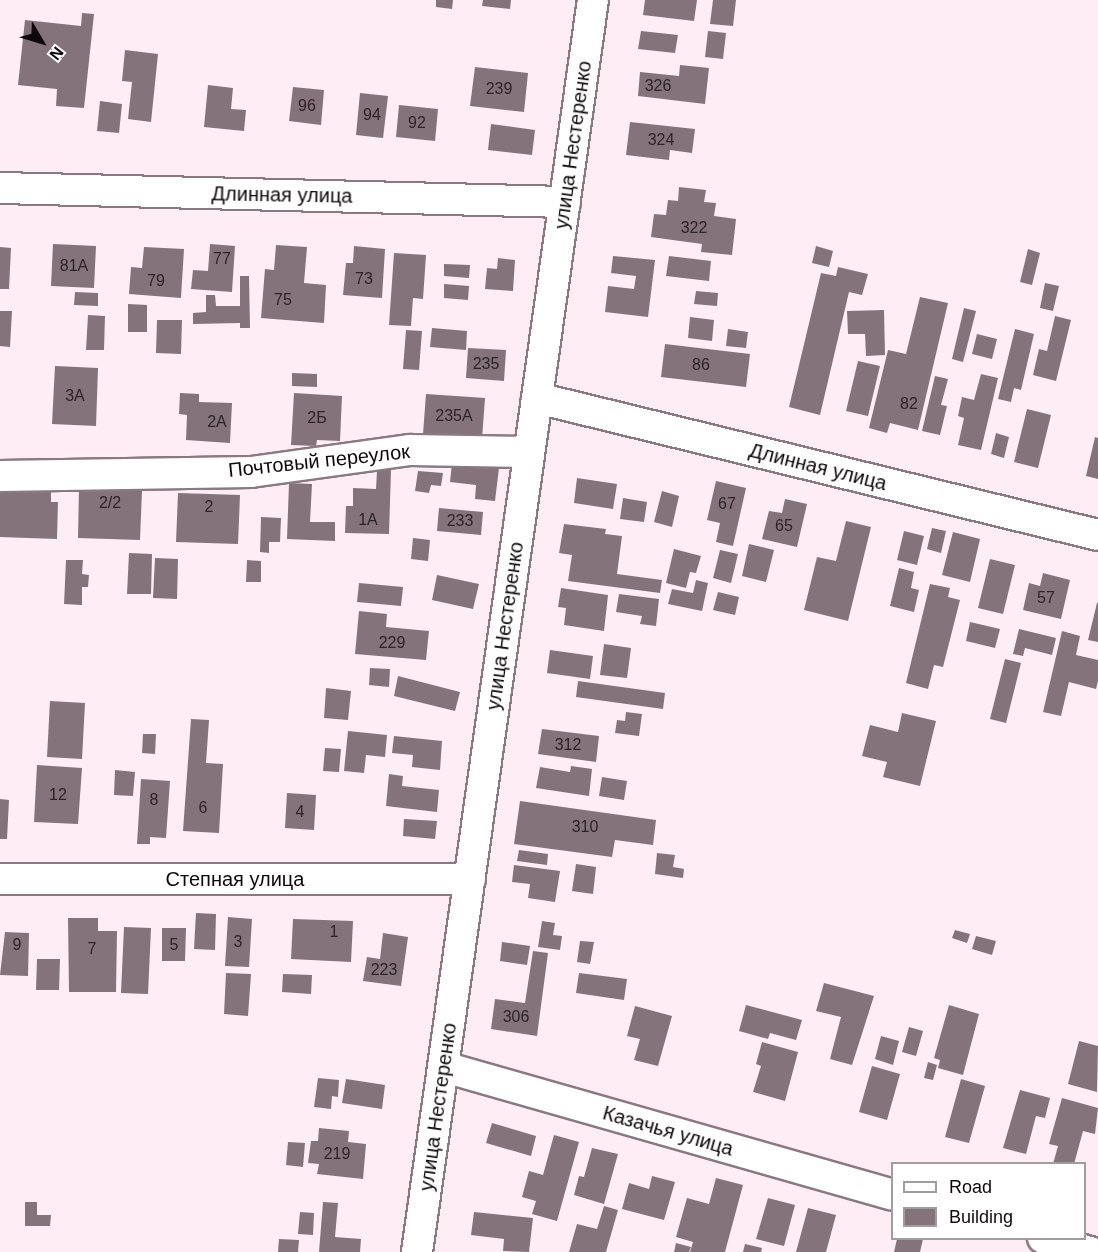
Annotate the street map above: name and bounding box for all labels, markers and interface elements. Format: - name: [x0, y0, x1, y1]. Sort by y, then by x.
- north arrow: [12, 12, 72, 72]
- text: N: [46, 44, 67, 63]
- street label: улица Нестеренко: [549, 59, 597, 231]
- house number: 326: [645, 76, 671, 96]
- house number: 239: [486, 79, 512, 99]
- house number: 96: [298, 96, 316, 116]
- house number: 94: [363, 105, 381, 125]
- house number: 92: [408, 113, 426, 133]
- house number: 324: [648, 130, 674, 150]
- street label: Длинная улица: [211, 182, 353, 208]
- house number: 322: [681, 218, 707, 238]
- house number: 77: [213, 249, 231, 269]
- house number: 81А: [60, 256, 88, 276]
- house number: 73: [355, 269, 373, 289]
- house number: 79: [147, 271, 165, 291]
- house number: 75: [274, 290, 292, 310]
- house number: 235: [473, 354, 499, 374]
- house number: 86: [692, 355, 710, 375]
- house number: 3А: [65, 386, 85, 406]
- house number: 82: [900, 394, 918, 414]
- house number: 235А: [435, 406, 473, 426]
- house number: 2Б: [307, 408, 327, 428]
- house number: 2А: [207, 412, 227, 432]
- street label: Длинная улица: [747, 438, 889, 496]
- street label: Почтовый переулок: [227, 440, 411, 482]
- house number: 2/2: [99, 493, 121, 513]
- house number: 67: [718, 494, 736, 514]
- house number: 2: [205, 497, 213, 517]
- house number: 1А: [358, 510, 378, 530]
- house number: 233: [447, 511, 473, 531]
- house number: 65: [775, 516, 793, 536]
- street label: улица Нестеренко: [481, 540, 529, 712]
- house number: 57: [1037, 588, 1055, 608]
- house number: 229: [379, 633, 405, 653]
- house number: 312: [555, 735, 581, 755]
- house number: 12: [49, 785, 67, 805]
- house number: 8: [150, 790, 158, 810]
- house number: 6: [199, 798, 207, 818]
- house number: 4: [296, 802, 304, 822]
- house number: 310: [572, 817, 598, 837]
- street label: Степная улица: [166, 867, 304, 891]
- house number: 1: [330, 922, 338, 942]
- house number: 3: [234, 932, 242, 952]
- house number: 9: [13, 935, 21, 955]
- house number: 5: [170, 935, 178, 955]
- house number: 7: [88, 939, 96, 959]
- house number: 223: [371, 960, 397, 980]
- house number: 306: [503, 1007, 529, 1027]
- street label: улица Нестеренко: [414, 1021, 462, 1193]
- street label: Казачья улица: [600, 1101, 736, 1161]
- house number: 219: [324, 1144, 350, 1164]
- legend: [891, 1162, 1086, 1240]
- text: Road: [949, 1177, 992, 1197]
- text: Building: [949, 1207, 1013, 1227]

